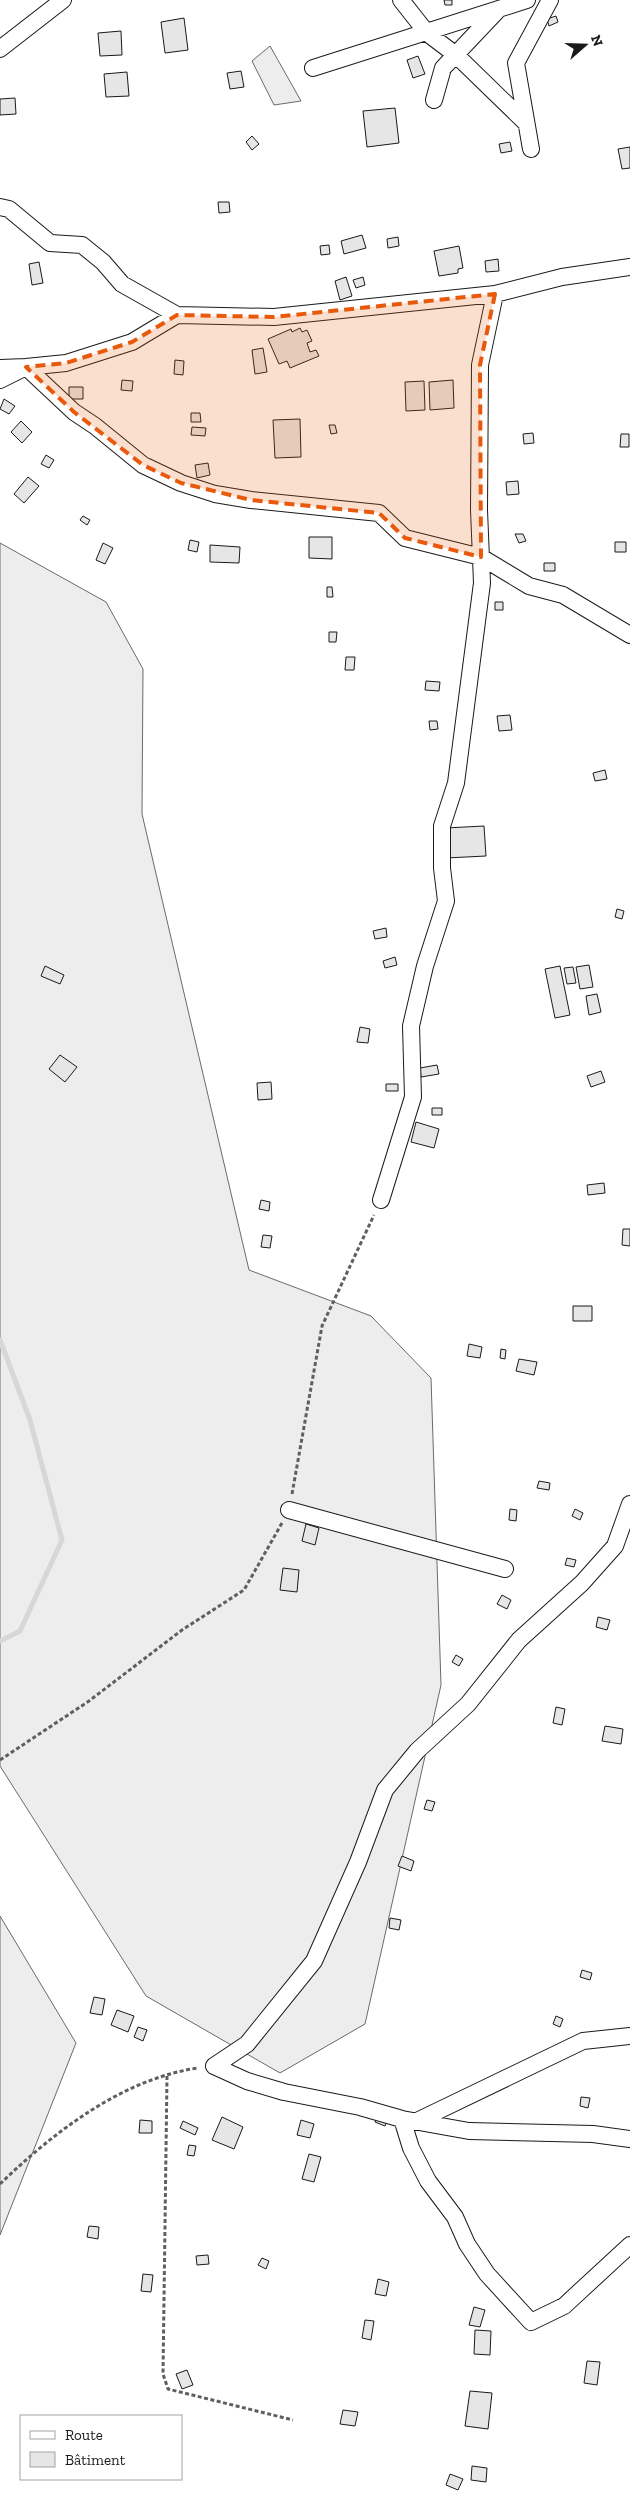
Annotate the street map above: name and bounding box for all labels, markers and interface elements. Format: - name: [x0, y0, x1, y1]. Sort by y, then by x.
- north arrow: [560, 20, 610, 70]
- text: N: [587, 33, 607, 49]
- legend: [20, 2415, 182, 2480]
- text: Route: [65, 2426, 103, 2444]
- text: Bâtiment: [65, 2451, 126, 2469]

